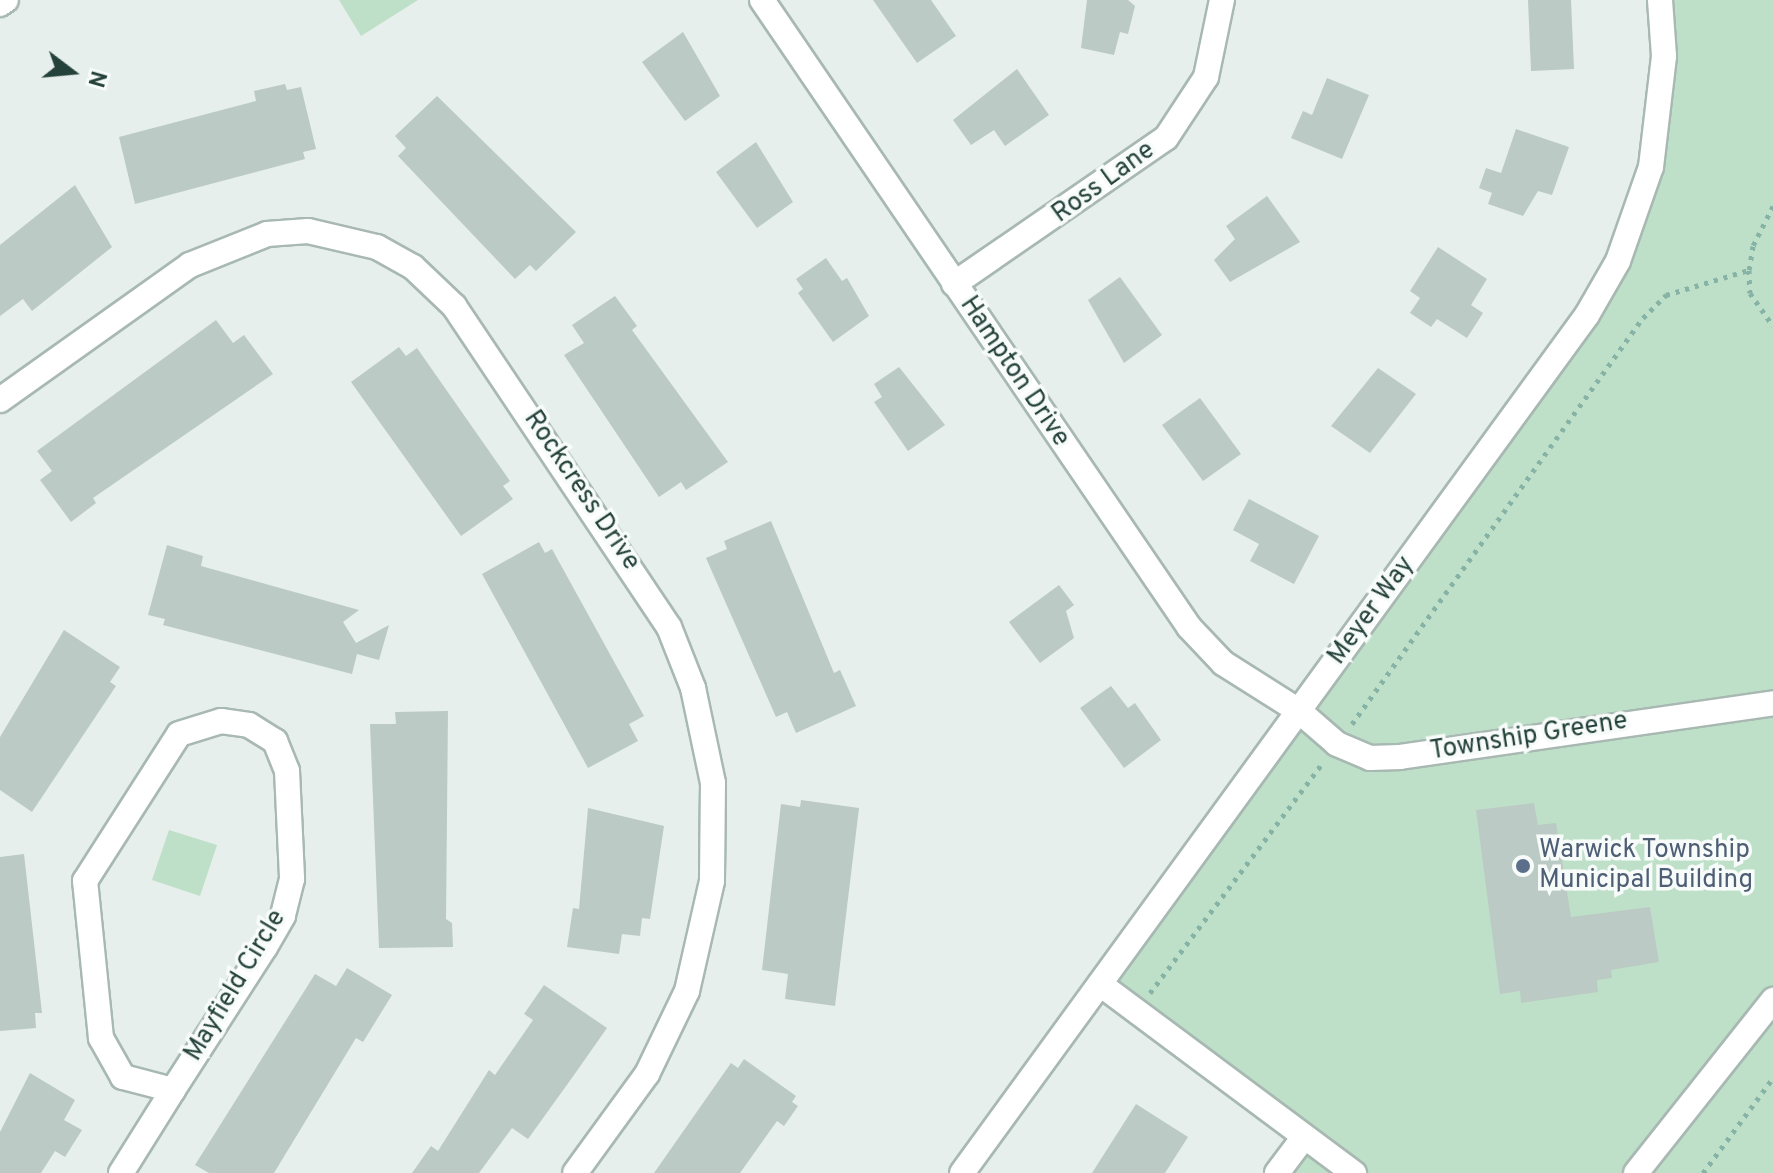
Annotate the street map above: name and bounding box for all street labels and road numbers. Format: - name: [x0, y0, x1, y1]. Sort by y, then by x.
- street label: Ross Lane: [1047, 135, 1161, 231]
- street label: Hampton Drive: [952, 291, 1076, 453]
- street label: Rockcress Drive: [516, 405, 646, 577]
- street label: Meyer Way: [1322, 550, 1422, 672]
- street label: Township Greene: [1428, 706, 1630, 768]
- street label: Mayfield Circle: [179, 905, 293, 1067]

